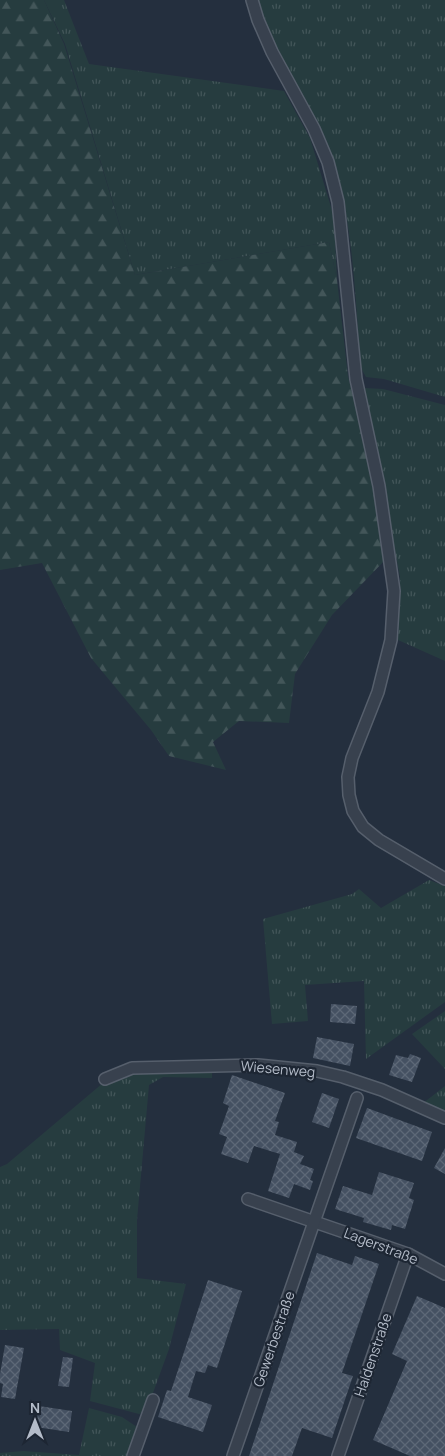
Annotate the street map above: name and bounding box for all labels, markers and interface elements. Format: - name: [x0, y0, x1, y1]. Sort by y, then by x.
- street label: Wiesenweg: [240, 1056, 316, 1081]
- street label: Lagerstraße: [341, 1223, 421, 1268]
- street label: Gewerbestraße: [248, 1288, 299, 1389]
- street label: Haldenstraße: [349, 1310, 396, 1399]
- north arrow: [10, 1396, 60, 1446]
- text: N: [30, 1398, 40, 1417]

